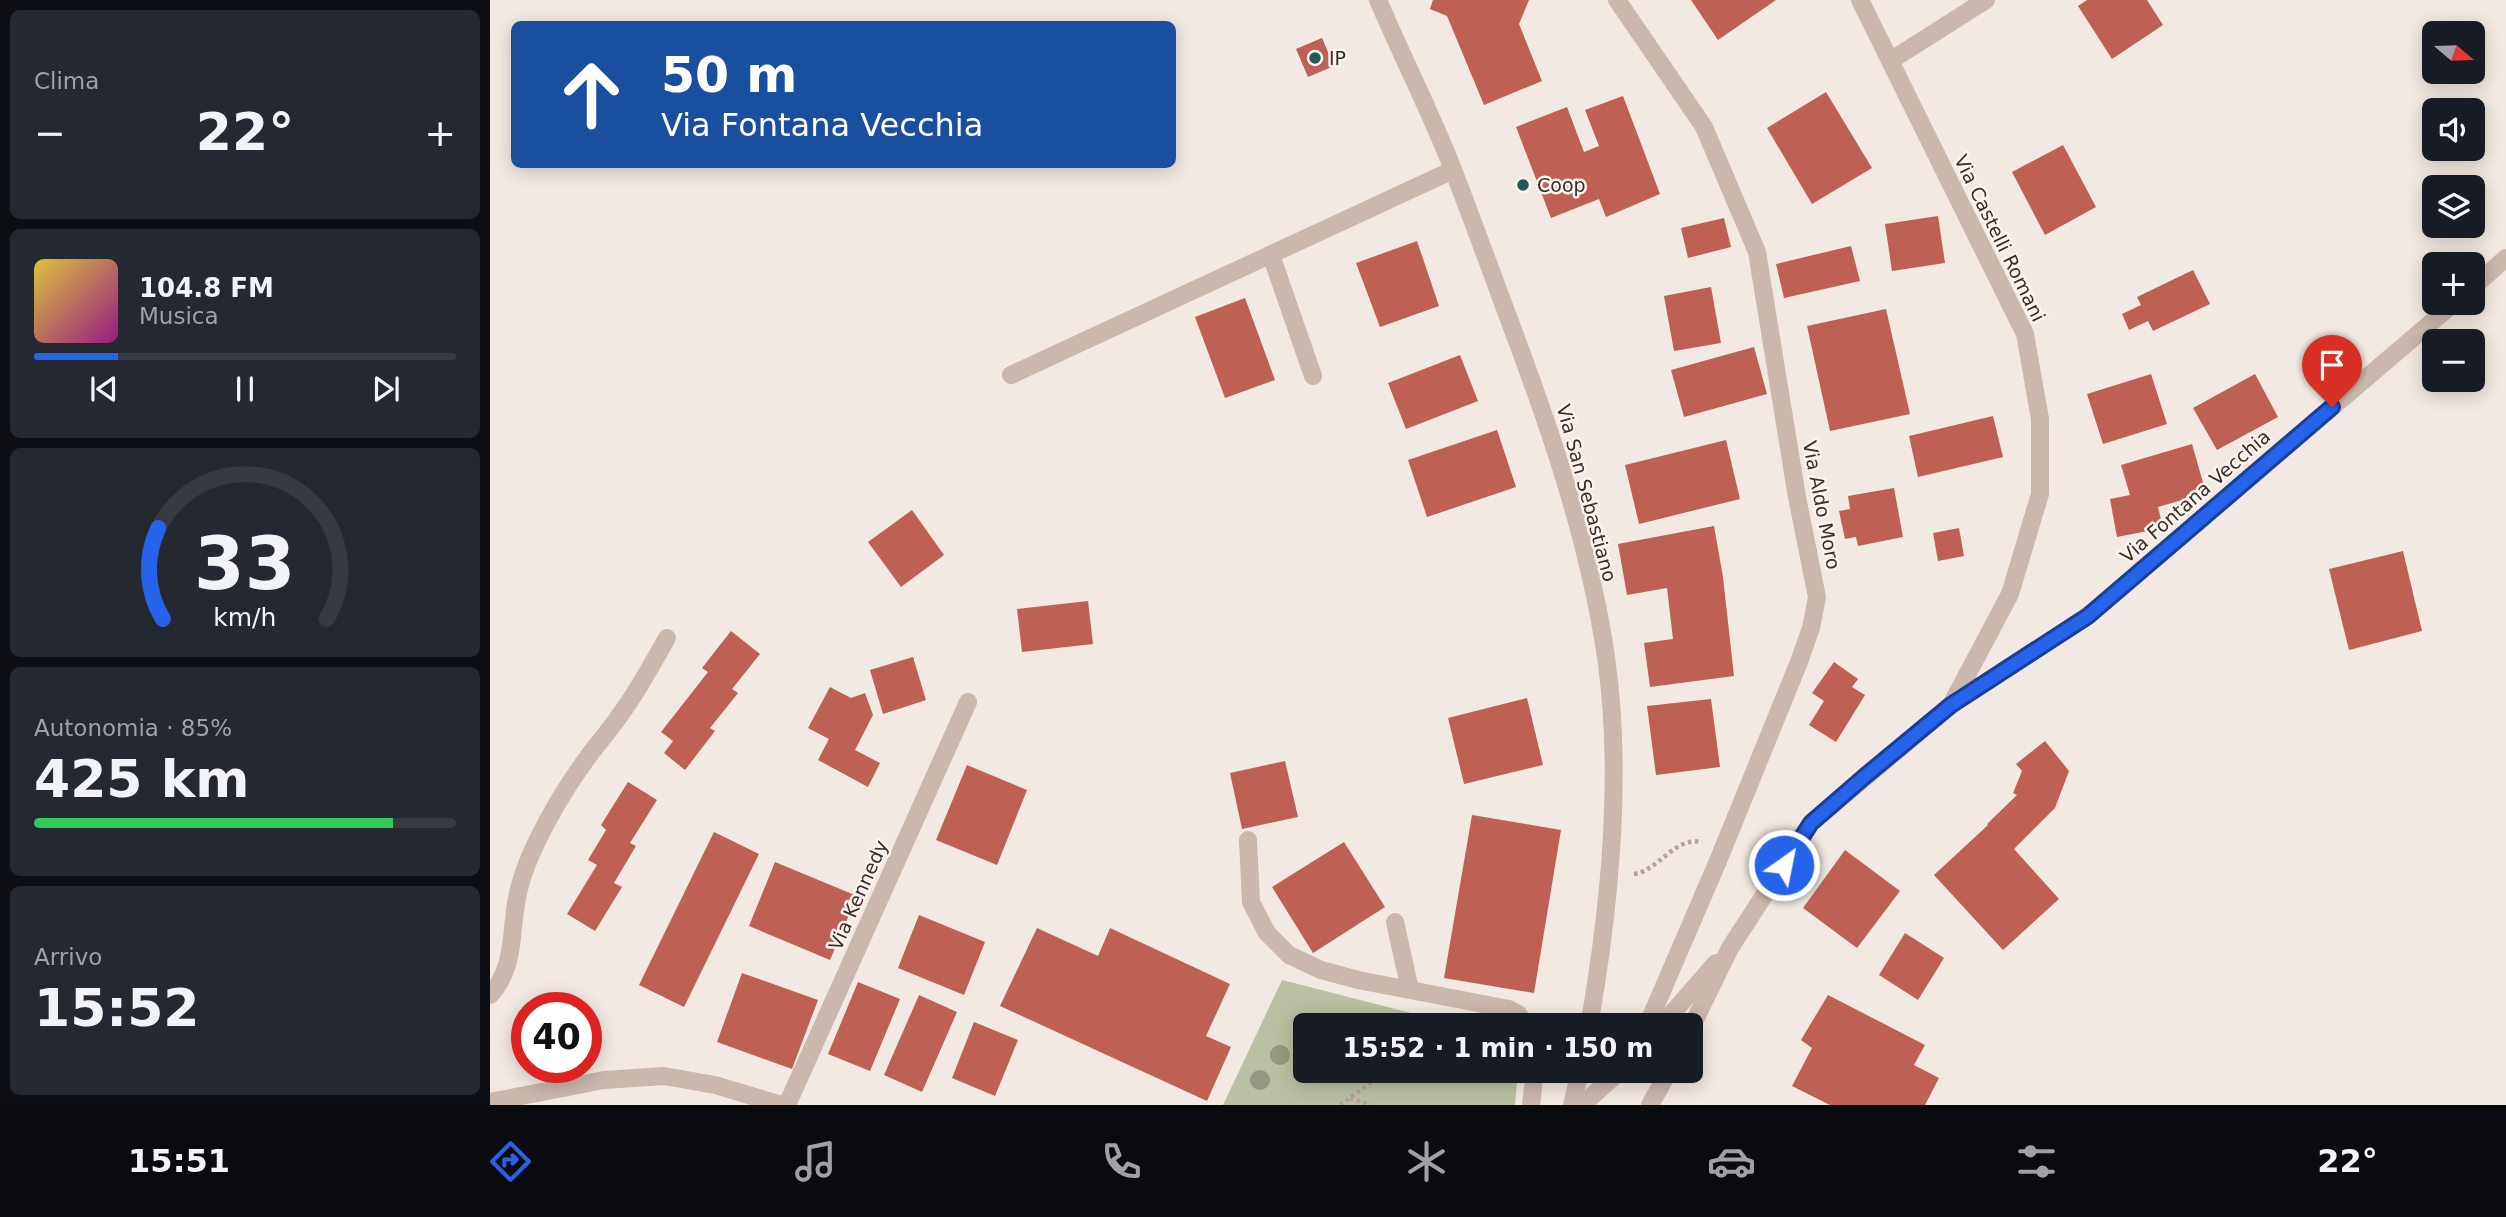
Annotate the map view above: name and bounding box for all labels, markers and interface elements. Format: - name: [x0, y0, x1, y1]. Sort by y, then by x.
- north arrow: [2422, 21, 2485, 84]
- map controls: [2422, 21, 2485, 392]
- text: 50 m: [661, 47, 797, 104]
- place label: IP: [1329, 47, 1346, 69]
- icon: ahead: [546, 49, 637, 140]
- marker: IP: [1307, 50, 1323, 66]
- text: Clima: [34, 68, 99, 94]
- button: sound: [2422, 98, 2485, 161]
- text: 22°: [196, 102, 294, 162]
- text: Via Fontana Vecchia: [661, 106, 983, 144]
- text: −: [34, 111, 66, 155]
- text: +: [424, 111, 456, 155]
- street label: Via Castelli Romani: [1950, 151, 2050, 325]
- place label: Coop: [1537, 174, 1586, 196]
- button: layers: [2422, 175, 2485, 238]
- marker: Coop: [1515, 177, 1531, 193]
- button: +: [2422, 252, 2485, 315]
- text: 104.8 FM: [139, 273, 274, 303]
- text: Musica: [139, 303, 219, 329]
- button: −: [2422, 329, 2485, 392]
- pin: [2302, 335, 2362, 407]
- icon: arrive: [2313, 346, 2351, 384]
- icon: previous: [85, 370, 123, 408]
- icon: pause: [226, 370, 264, 408]
- icon: next: [367, 370, 405, 408]
- street label: Via San Sebastiano: [1553, 402, 1621, 584]
- street label: Via Fontana Vecchia: [2116, 425, 2274, 567]
- street label: Via Aldo Moro: [1799, 439, 1845, 571]
- text: 33: [194, 521, 296, 606]
- text: km/h: [213, 602, 277, 631]
- text: Autonomia · 85%: [34, 715, 232, 741]
- text: 425 km: [34, 749, 249, 809]
- position arrow: [1747, 828, 1821, 902]
- street label: Via Kennedy: [824, 837, 892, 953]
- text: Arrivo: [34, 944, 102, 970]
- text: 15:52: [34, 978, 200, 1038]
- speed limit sign: 40: [511, 992, 602, 1083]
- text: 15:52 · 1 min · 150 m: [1343, 1033, 1653, 1063]
- icon: directions: [486, 1137, 535, 1186]
- icon: music: [791, 1137, 840, 1186]
- icon: phone: [1097, 1137, 1146, 1186]
- icon: climate: [1402, 1137, 1451, 1186]
- icon: car: [1707, 1137, 1756, 1186]
- icon: filters: [2012, 1137, 2061, 1186]
- text: 15:51: [128, 1142, 230, 1180]
- text: 22°: [2317, 1142, 2378, 1180]

